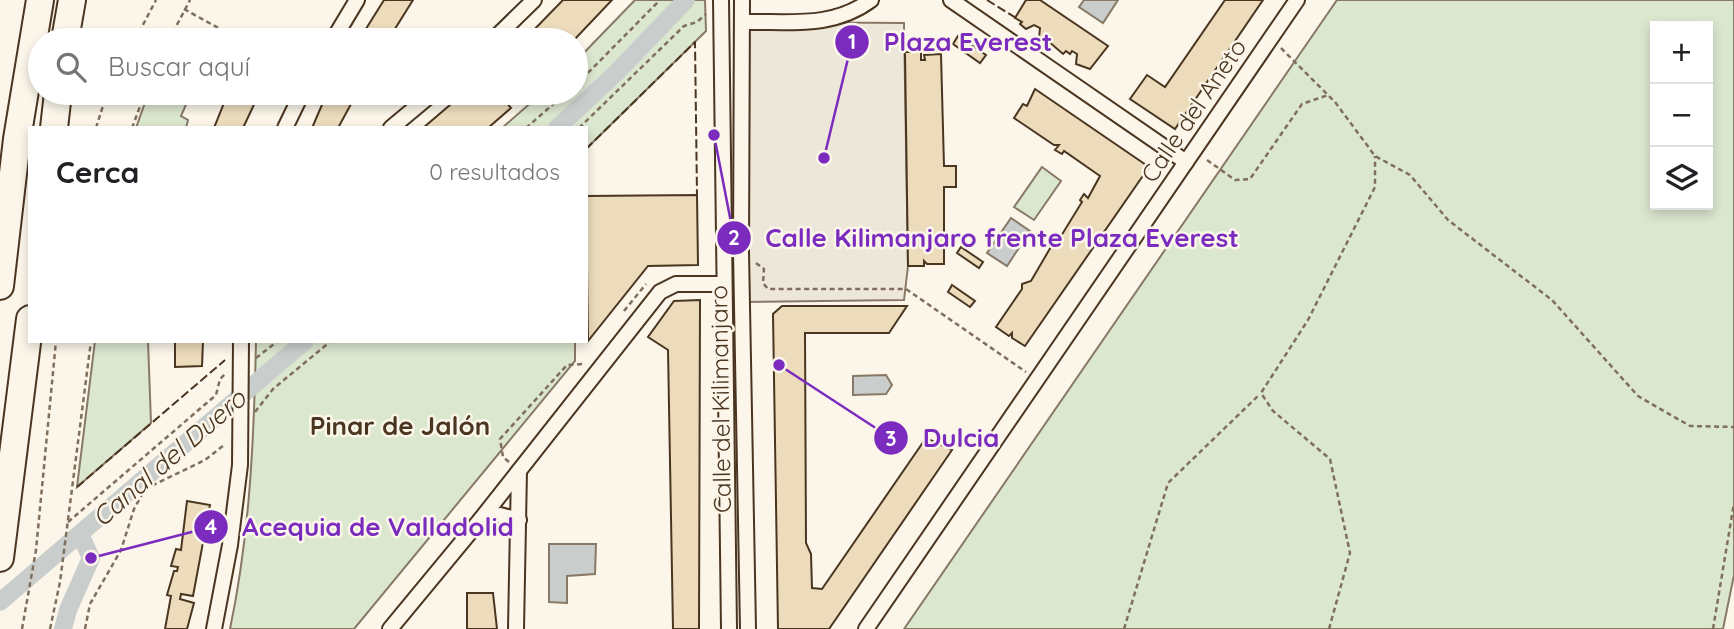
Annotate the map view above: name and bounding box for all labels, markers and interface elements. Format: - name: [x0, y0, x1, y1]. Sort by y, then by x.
- callout: Plaza Everest: [835, 18, 1066, 65]
- map controls: [1650, 21, 1713, 210]
- button: +: [1650, 21, 1713, 84]
- text: Plaza Everest: [884, 25, 1052, 58]
- search box: [28, 28, 588, 105]
- text: 1: [848, 28, 856, 54]
- street label: Calle del Aneto: [1134, 33, 1252, 188]
- icon: search: [52, 48, 90, 86]
- text: Buscar aquí: [108, 50, 250, 83]
- button: −: [1650, 84, 1713, 147]
- button: layers: [1650, 147, 1713, 210]
- text: Cerca: [56, 153, 139, 191]
- text: 0 resultados: [429, 157, 560, 186]
- callout: Calle Kilimanjaro frente Plaza Everest: [716, 214, 1253, 261]
- text: Calle Kilimanjaro frente Plaza Everest: [765, 221, 1239, 254]
- text: 2: [728, 224, 740, 250]
- street label: Calle del Kilimanjaro: [703, 285, 737, 513]
- water label: Canal del Duero: [85, 381, 253, 534]
- district label: Pinar de Jalón: [310, 409, 490, 442]
- callout: Dulcia: [874, 415, 1013, 462]
- text: Dulcia: [923, 421, 999, 454]
- text: 3: [885, 425, 897, 451]
- callout: Acequia de Valladolid: [194, 503, 528, 550]
- text: Acequia de Valladolid: [242, 510, 514, 543]
- text: 4: [205, 513, 217, 539]

